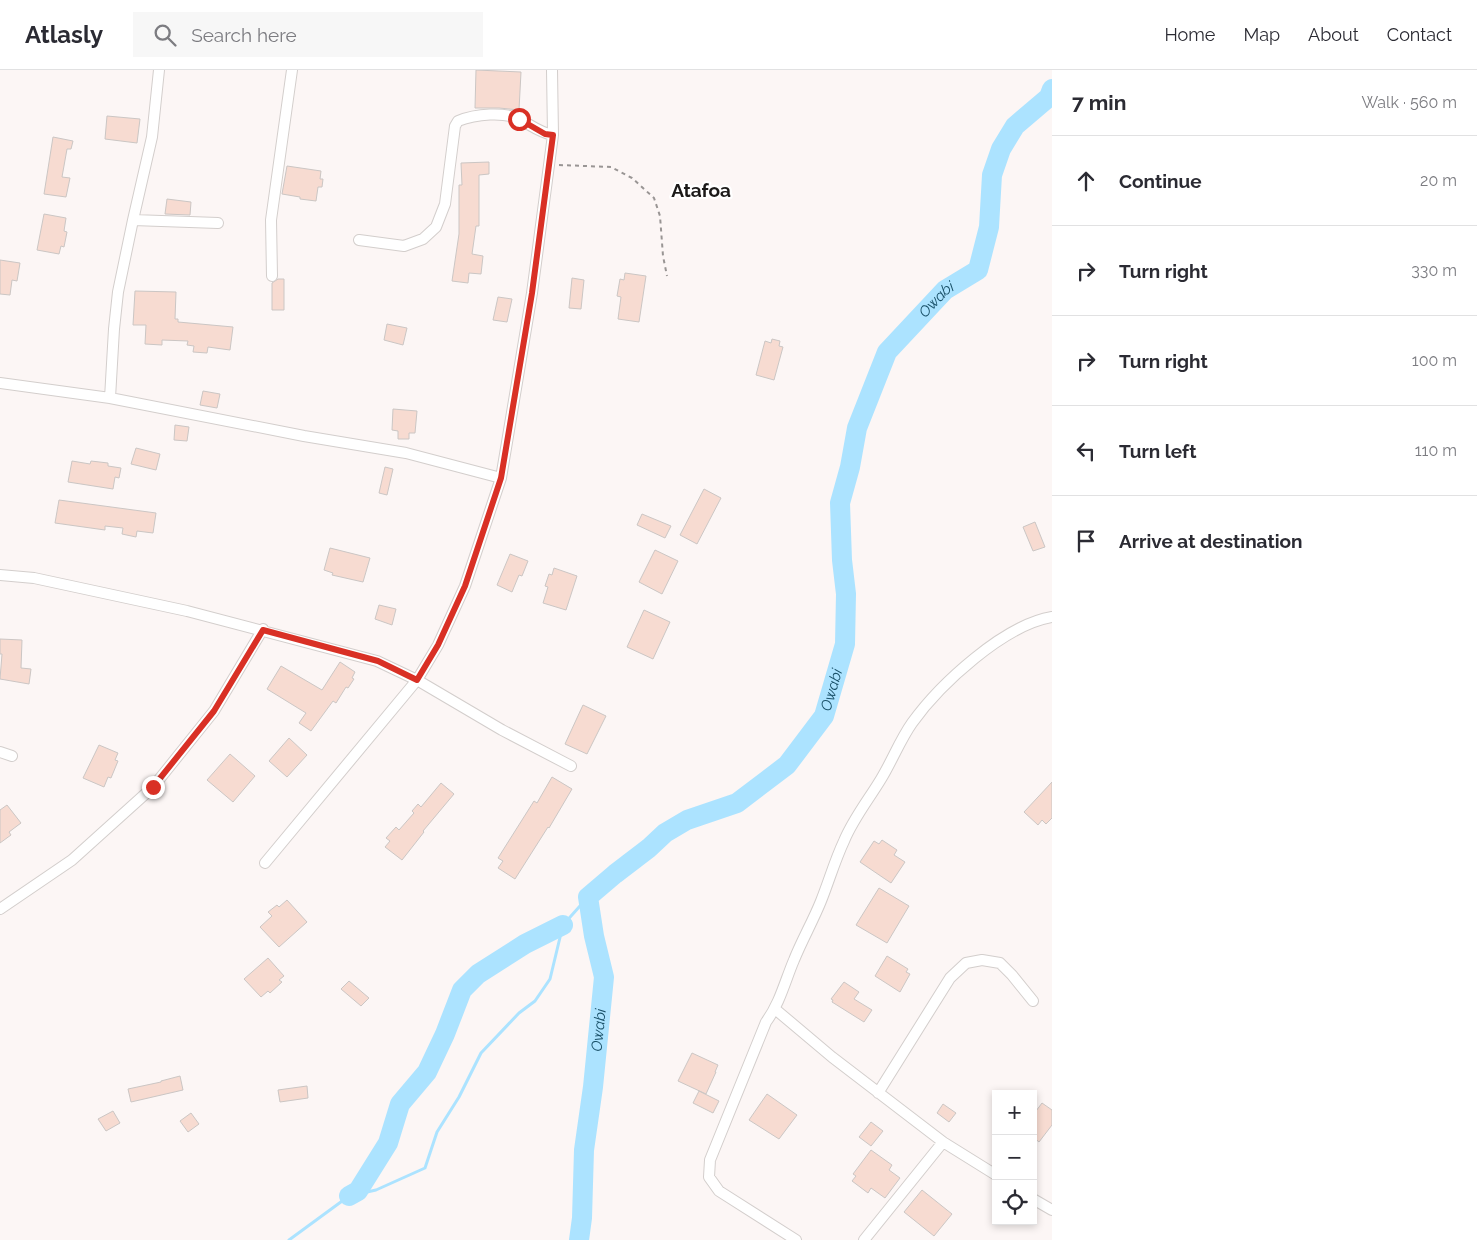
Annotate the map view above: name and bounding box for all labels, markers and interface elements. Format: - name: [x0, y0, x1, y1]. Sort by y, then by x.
- search box: [133, 12, 483, 57]
- text: Atlasly: [25, 20, 103, 49]
- icon: search: [151, 21, 179, 49]
- text: Search here: [191, 24, 297, 46]
- text: Home: [1164, 24, 1215, 45]
- text: Map: [1243, 24, 1280, 45]
- text: About: [1308, 24, 1359, 45]
- text: Contact: [1387, 24, 1452, 45]
- text: 7 min: [1072, 90, 1126, 115]
- text: Walk · 560 m: [1361, 93, 1457, 112]
- route start: [508, 108, 531, 131]
- icon: ahead: [1072, 167, 1100, 195]
- text: Continue: [1119, 170, 1202, 192]
- text: 20 m: [1420, 171, 1457, 190]
- district label: Atafoa: [671, 179, 731, 201]
- icon: right: [1072, 257, 1100, 285]
- text: Turn right: [1119, 260, 1208, 282]
- text: 330 m: [1411, 261, 1457, 280]
- water label: Owabi: [915, 277, 958, 321]
- icon: right: [1072, 347, 1100, 375]
- text: Turn right: [1119, 350, 1208, 372]
- text: 100 m: [1412, 351, 1457, 370]
- icon: left: [1072, 437, 1100, 465]
- text: Turn left: [1119, 440, 1196, 462]
- text: 110 m: [1415, 441, 1457, 460]
- icon: arrive: [1072, 527, 1100, 555]
- text: Arrive at destination: [1119, 530, 1303, 552]
- water label: Owabi: [817, 666, 846, 713]
- route end: [142, 776, 165, 799]
- water label: Owabi: [588, 1007, 610, 1052]
- map controls: [992, 1090, 1037, 1225]
- button: +: [992, 1090, 1037, 1135]
- button: −: [992, 1135, 1037, 1180]
- button: locate: [992, 1180, 1037, 1225]

